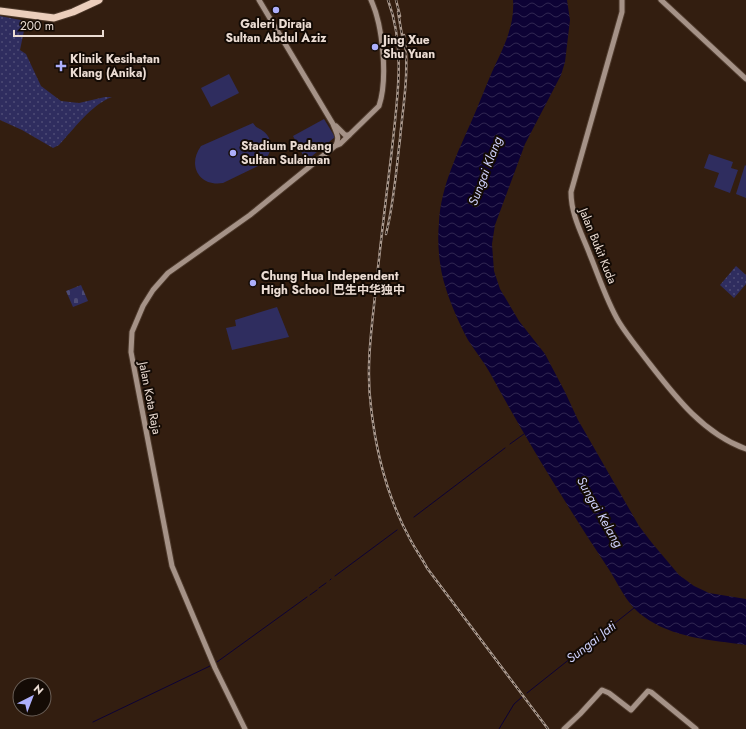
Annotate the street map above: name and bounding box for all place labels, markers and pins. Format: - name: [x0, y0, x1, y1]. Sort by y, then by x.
- marker: Galeri Diraja Sultan Abdul Aziz: [271, 5, 281, 15]
- place label: Galeri Diraja Sultan Abdul Aziz: [225, 15, 327, 47]
- place label: Jing Xue Shu Yuan: [381, 31, 435, 63]
- marker: Jing Xue Shu Yuan: [370, 42, 380, 52]
- place label: Klinik Kesihatan Klang (Anika): [70, 50, 160, 82]
- marker: Klinik Kesihatan Klang (Anika): [55, 60, 67, 72]
- place label: Stadium Padang Sultan Sulaiman: [241, 137, 332, 169]
- marker: Stadium Padang Sultan Sulaiman: [228, 148, 238, 158]
- place label: Chung Hua Independent High School 巴生中华独中: [261, 267, 405, 299]
- marker: Chung Hua Independent High School 巴生中华独中: [248, 278, 258, 288]

